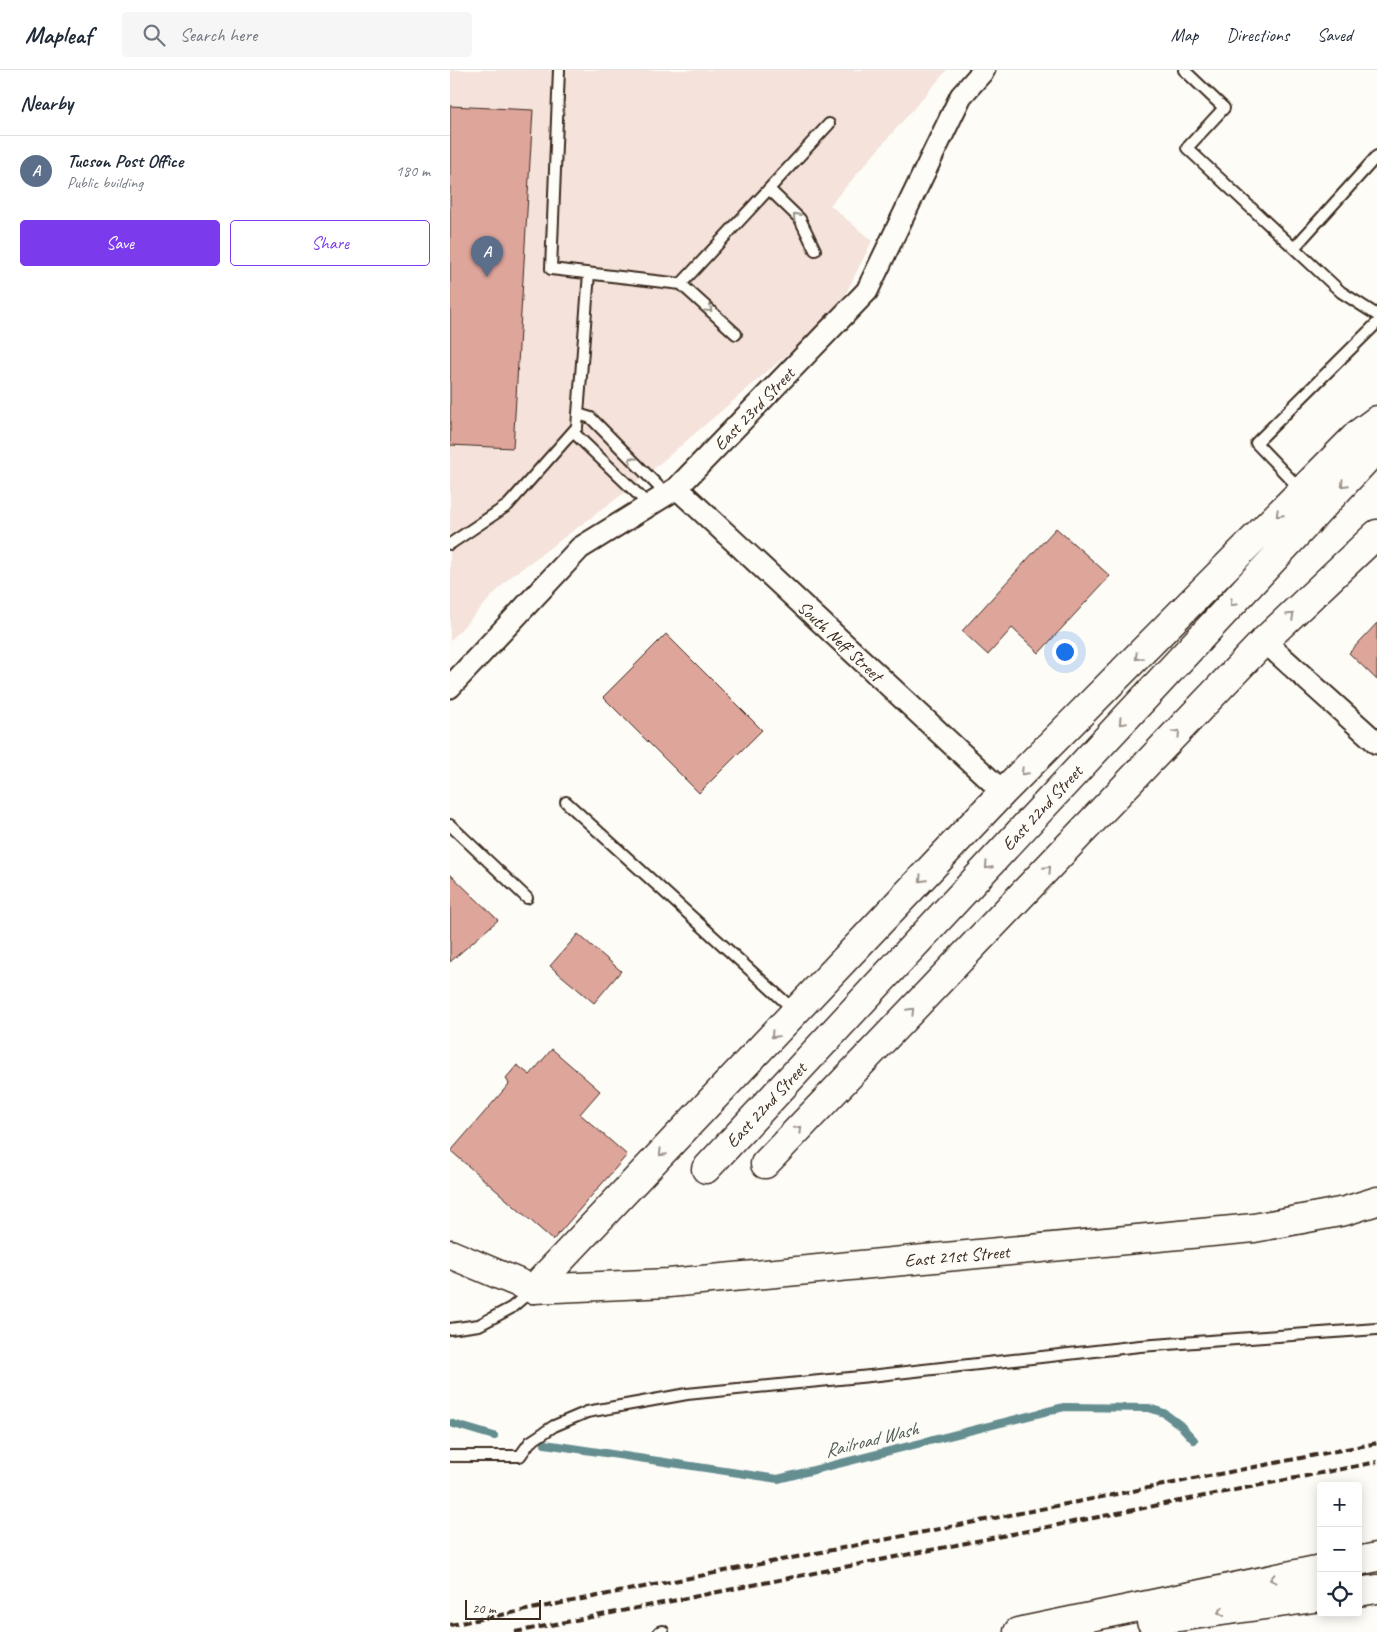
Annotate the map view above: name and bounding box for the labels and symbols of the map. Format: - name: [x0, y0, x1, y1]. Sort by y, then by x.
- one-way arrow: [793, 213, 802, 222]
- pin: A: [471, 236, 503, 277]
- one-way arrow: [703, 303, 712, 312]
- street label: East 23rd Street: [709, 361, 800, 455]
- one-way arrow: [629, 457, 638, 466]
- one-way arrow: [1341, 478, 1350, 487]
- one-way arrow: [1276, 508, 1285, 517]
- street label: South Neff Street: [793, 596, 889, 688]
- one-way arrow: [1230, 597, 1239, 606]
- one-way arrow: [1285, 613, 1294, 622]
- your location: [1052, 639, 1078, 665]
- one-way arrow: [1135, 651, 1144, 660]
- one-way arrow: [1119, 716, 1128, 725]
- one-way arrow: [1171, 729, 1180, 738]
- street label: East 22nd Street: [997, 759, 1088, 855]
- one-way arrow: [1020, 766, 1029, 775]
- one-way arrow: [985, 861, 994, 870]
- one-way arrow: [1042, 865, 1051, 874]
- one-way arrow: [919, 873, 928, 882]
- one-way arrow: [905, 1008, 914, 1017]
- one-way arrow: [771, 1029, 780, 1038]
- street label: East 22nd Street: [721, 1056, 812, 1152]
- one-way arrow: [793, 1126, 802, 1135]
- one-way arrow: [659, 1147, 668, 1156]
- street label: East 21st Street: [904, 1240, 1012, 1272]
- water label: Railroad Wash: [822, 1416, 922, 1463]
- one-way arrow: [1269, 1573, 1277, 1584]
- scale bar: [465, 1597, 541, 1620]
- one-way arrow: [1216, 1606, 1225, 1616]

